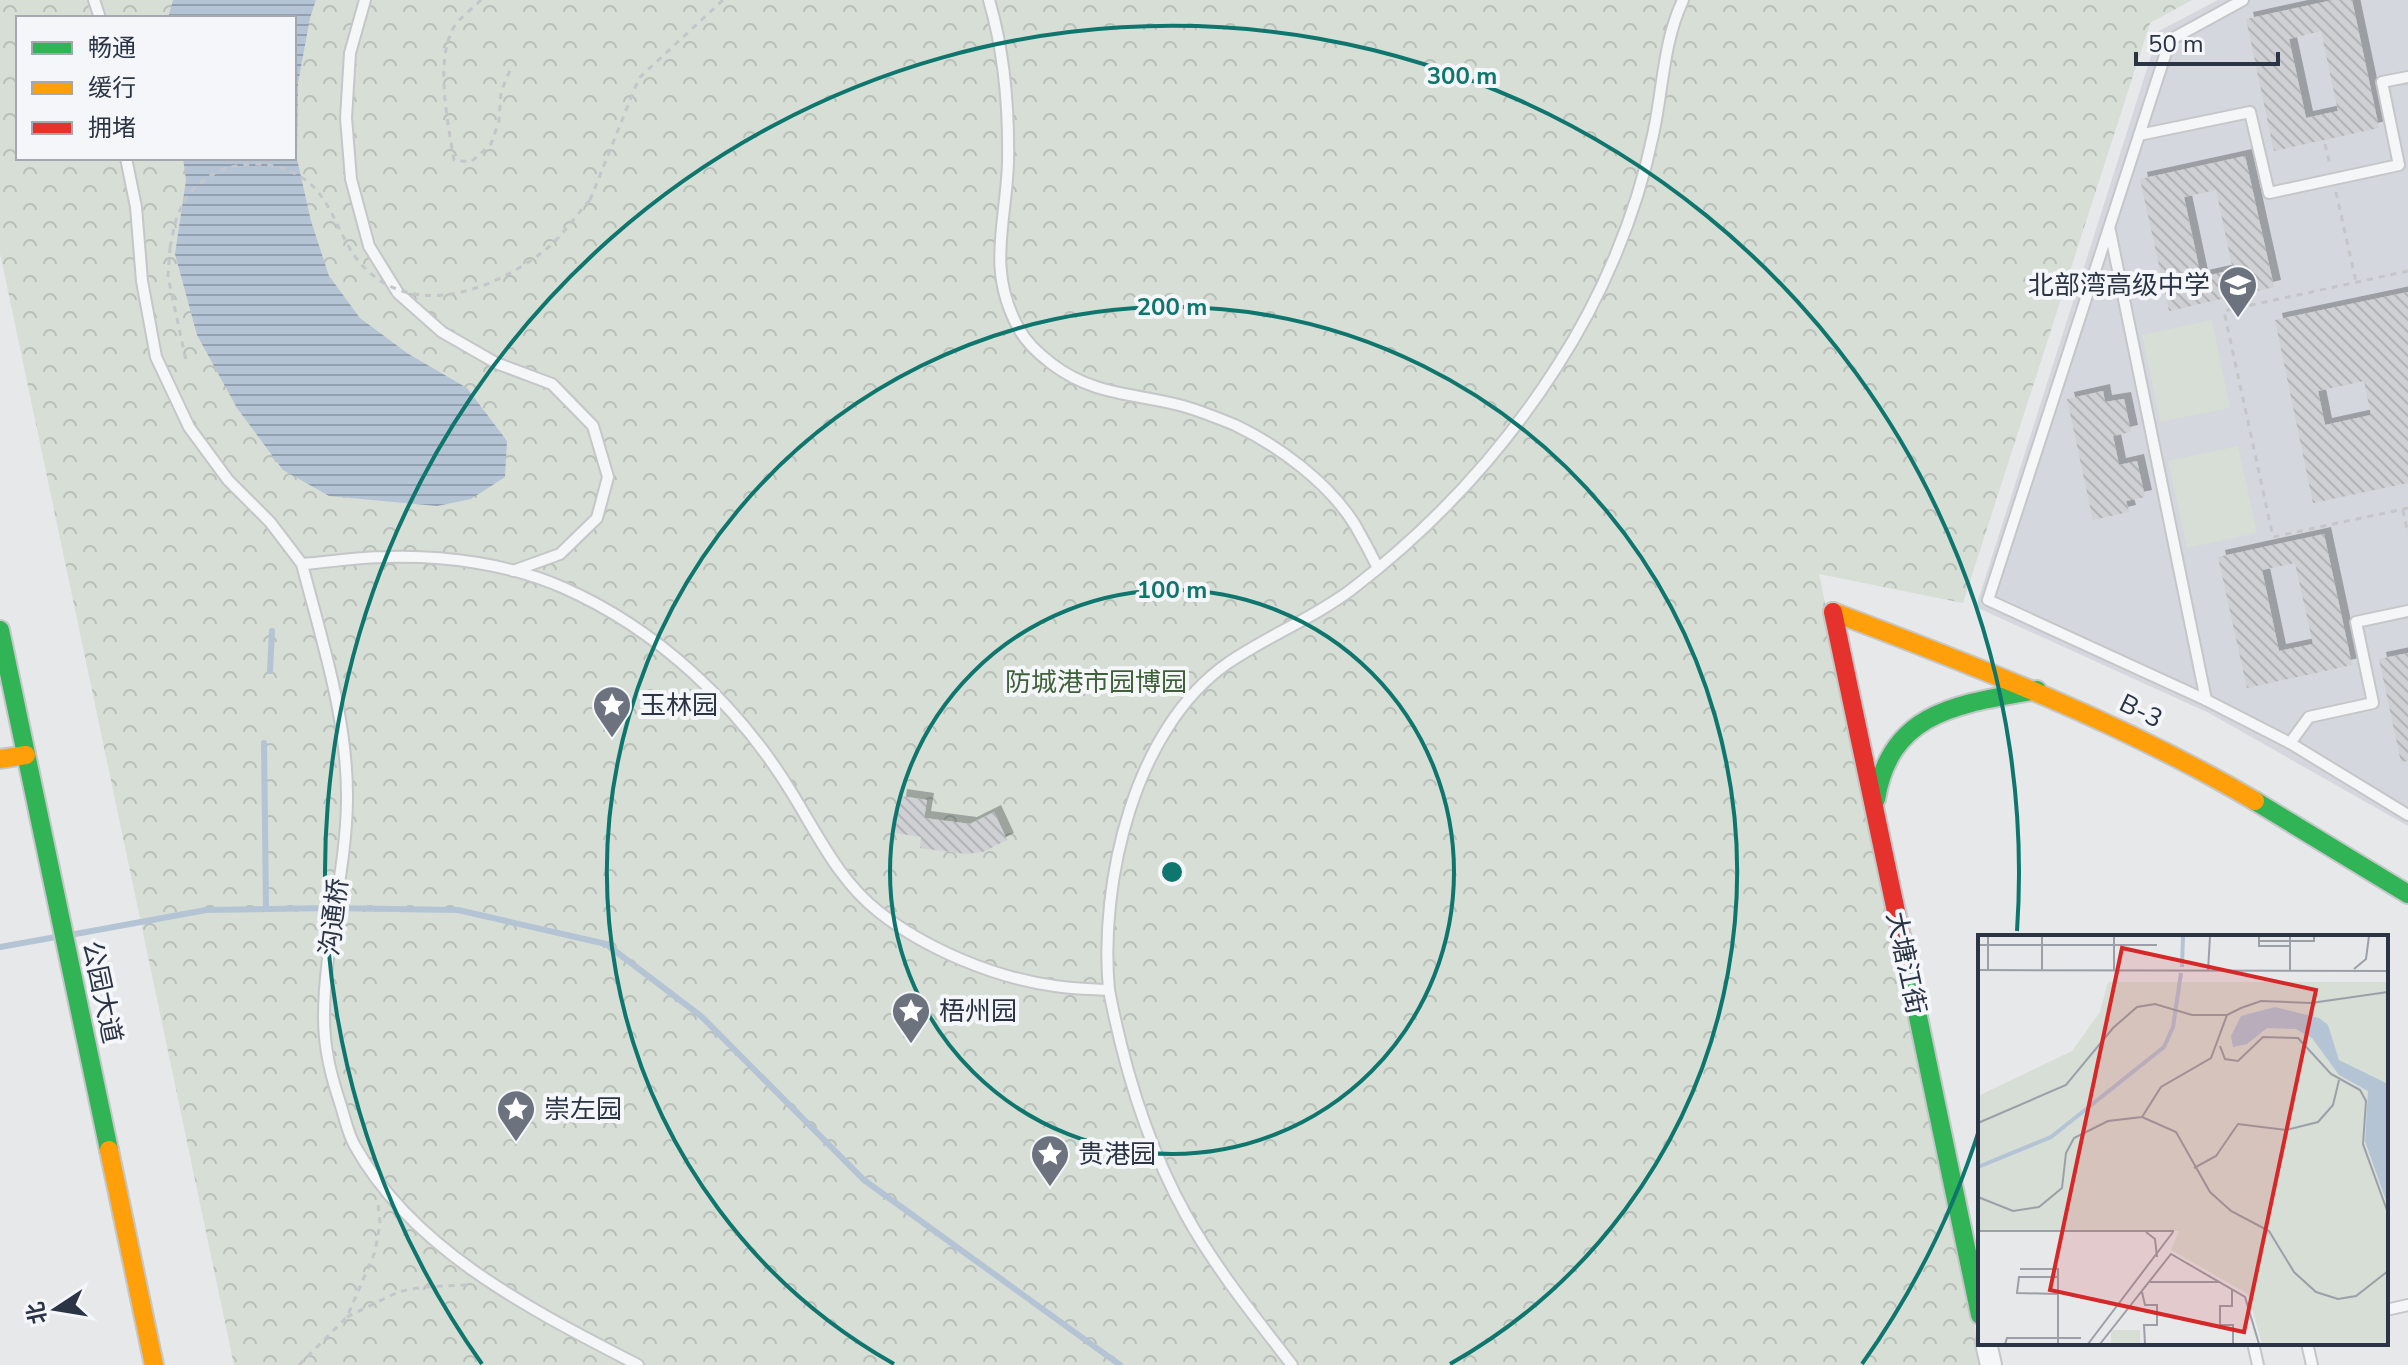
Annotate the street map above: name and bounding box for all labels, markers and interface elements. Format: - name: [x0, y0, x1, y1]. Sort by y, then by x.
- legend: [16, 16, 296, 160]
- scale bar: [2136, 16, 2278, 66]
- text: 50 m: [2148, 28, 2204, 60]
- text: 畅通: [88, 32, 136, 64]
- text: 300 m: [1427, 60, 1497, 92]
- text: 缓行: [88, 72, 136, 104]
- text: 拥堵: [88, 112, 136, 144]
- school or university icon: 北部湾高级中学: [2217, 264, 2259, 319]
- place label: 北部湾高级中学: [2028, 268, 2210, 303]
- text: 200 m: [1137, 291, 1207, 323]
- text: 100 m: [1137, 574, 1207, 606]
- park label: 防城港市园博园: [1005, 665, 1187, 700]
- place icon: 玉林园: [591, 684, 633, 739]
- street label: B-3: [2113, 686, 2169, 736]
- place label: 玉林园: [640, 688, 718, 723]
- centre of rings: [1158, 858, 1186, 886]
- street label: 沟通桥: [312, 876, 356, 958]
- street label: 大塘江街: [1878, 908, 1934, 1018]
- inset map: [1978, 935, 2388, 1345]
- street label: 公园大道: [74, 937, 130, 1047]
- place icon: 梧州园: [890, 990, 932, 1045]
- place label: 梧州园: [939, 994, 1017, 1029]
- place icon: 崇左园: [495, 1088, 537, 1143]
- place label: 崇左园: [544, 1092, 622, 1127]
- place icon: 贵港园: [1029, 1133, 1071, 1188]
- place label: 贵港园: [1078, 1137, 1156, 1172]
- north arrow: [16, 1269, 96, 1349]
- text: 北: [20, 1299, 54, 1327]

